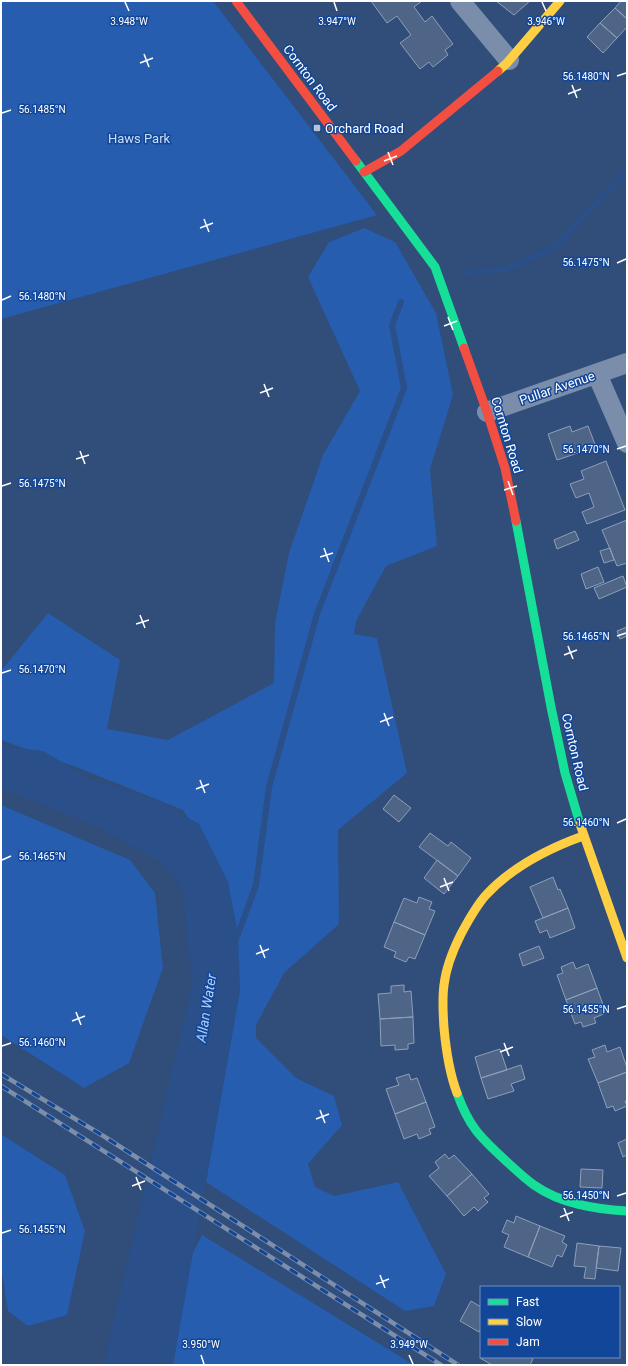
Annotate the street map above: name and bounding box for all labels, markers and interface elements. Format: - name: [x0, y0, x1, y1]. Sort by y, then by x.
- text: 3.948°W: [110, 16, 148, 27]
- text: 3.947°W: [318, 16, 356, 27]
- text: 3.946°W: [527, 16, 565, 27]
- street label: Cornton Road: [280, 42, 340, 114]
- text: 56.1480°N: [562, 71, 610, 82]
- text: 56.1485°N: [18, 104, 66, 115]
- place label: Orchard Road: [325, 121, 404, 136]
- marker: Orchard Road: [312, 123, 322, 133]
- park label: Haws Park: [108, 131, 171, 146]
- text: 56.1475°N: [562, 257, 610, 268]
- text: 56.1480°N: [18, 291, 66, 302]
- street label: Pullar Avenue: [517, 368, 597, 408]
- street label: Cornton Road: [488, 395, 526, 475]
- text: 56.1470°N: [562, 444, 610, 455]
- text: 56.1475°N: [18, 478, 66, 489]
- text: 56.1465°N: [562, 631, 610, 642]
- text: 56.1470°N: [18, 664, 66, 675]
- street label: Cornton Road: [559, 712, 591, 792]
- text: 56.1460°N: [562, 817, 610, 828]
- text: 56.1465°N: [18, 851, 66, 862]
- water label: Allan Water: [193, 972, 219, 1044]
- text: 56.1455°N: [562, 1004, 610, 1015]
- text: 56.1460°N: [18, 1037, 66, 1048]
- text: 56.1450°N: [562, 1190, 610, 1201]
- text: 56.1455°N: [18, 1224, 66, 1235]
- legend: [480, 1286, 620, 1358]
- text: Fast: [516, 1295, 539, 1309]
- text: Slow: [516, 1315, 542, 1329]
- text: Jam: [516, 1335, 540, 1349]
- text: 3.950°W: [182, 1339, 220, 1350]
- text: 3.949°W: [390, 1339, 428, 1350]

